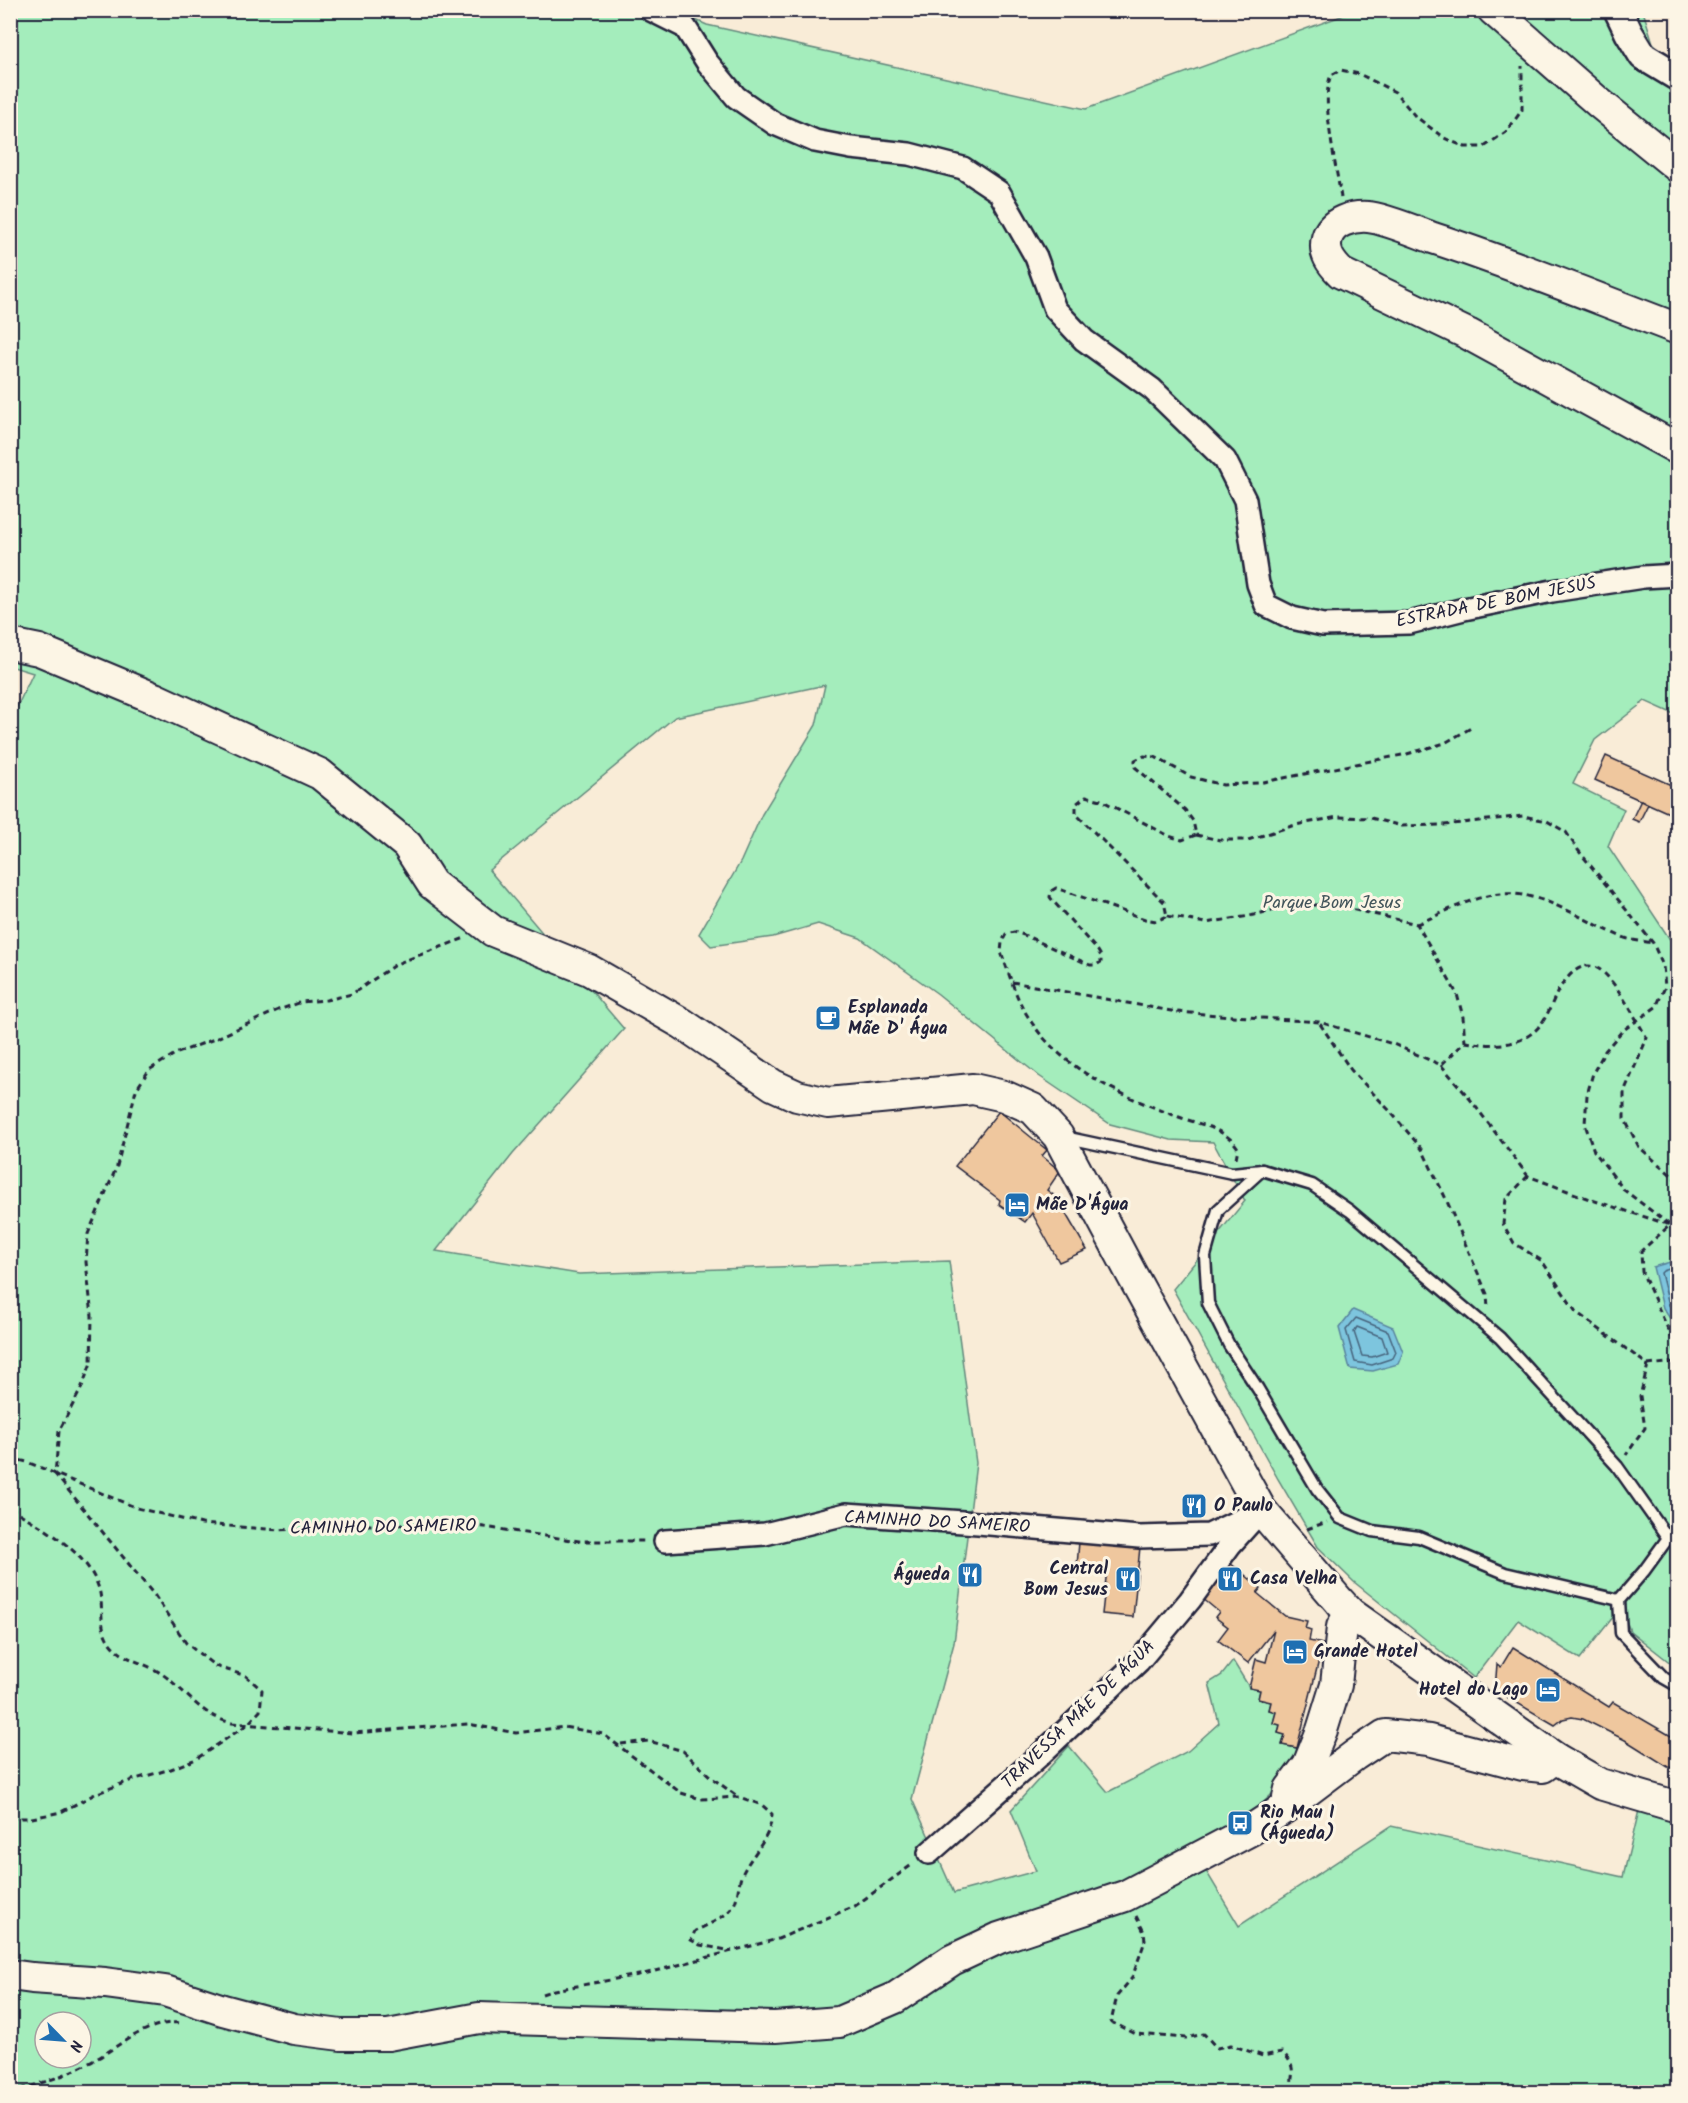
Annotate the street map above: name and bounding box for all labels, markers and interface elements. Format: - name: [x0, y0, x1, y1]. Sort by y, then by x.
- street label: ESTRADA DE BOM JESUS: [1394, 569, 1599, 637]
- park label: Parque Bom Jesus: [1263, 889, 1402, 918]
- place label: Esplanada Mãe D' Água: [848, 994, 947, 1044]
- cafe icon: Esplanada Mãe D' Água: [813, 1003, 843, 1033]
- hotel icon: Mãe D'Água: [1002, 1190, 1032, 1220]
- place label: Mãe D'Água: [1036, 1191, 1129, 1220]
- restaurant icon: O Paulo: [1179, 1491, 1209, 1521]
- place label: O Paulo: [1214, 1492, 1273, 1521]
- street label: CAMINHO DO SAMEIRO: [843, 1504, 1031, 1542]
- street label: CAMINHO DO SAMEIRO: [290, 1512, 476, 1544]
- place label: Central Bom Jesus: [1024, 1555, 1109, 1605]
- restaurant icon: Águeda: [955, 1560, 985, 1590]
- place label: Águeda: [894, 1561, 950, 1590]
- restaurant icon: Central Bom Jesus: [1113, 1564, 1143, 1594]
- restaurant icon: Casa Velha: [1215, 1564, 1245, 1594]
- place label: Casa Velha: [1250, 1565, 1337, 1594]
- street label: TRAVESSA MÃE DE ÁGUA: [995, 1634, 1163, 1796]
- hotel icon: Grande Hotel: [1280, 1637, 1310, 1667]
- place label: Grande Hotel: [1314, 1638, 1418, 1667]
- hotel icon: Hotel do Lago: [1533, 1675, 1563, 1705]
- place label: Hotel do Lago: [1419, 1676, 1528, 1705]
- place label: Rio Mau I (Águeda): [1260, 1799, 1335, 1849]
- bus stop icon: Rio Mau I (Águeda): [1225, 1808, 1255, 1838]
- north arrow: [33, 2010, 93, 2070]
- text: N: [62, 2036, 89, 2056]

